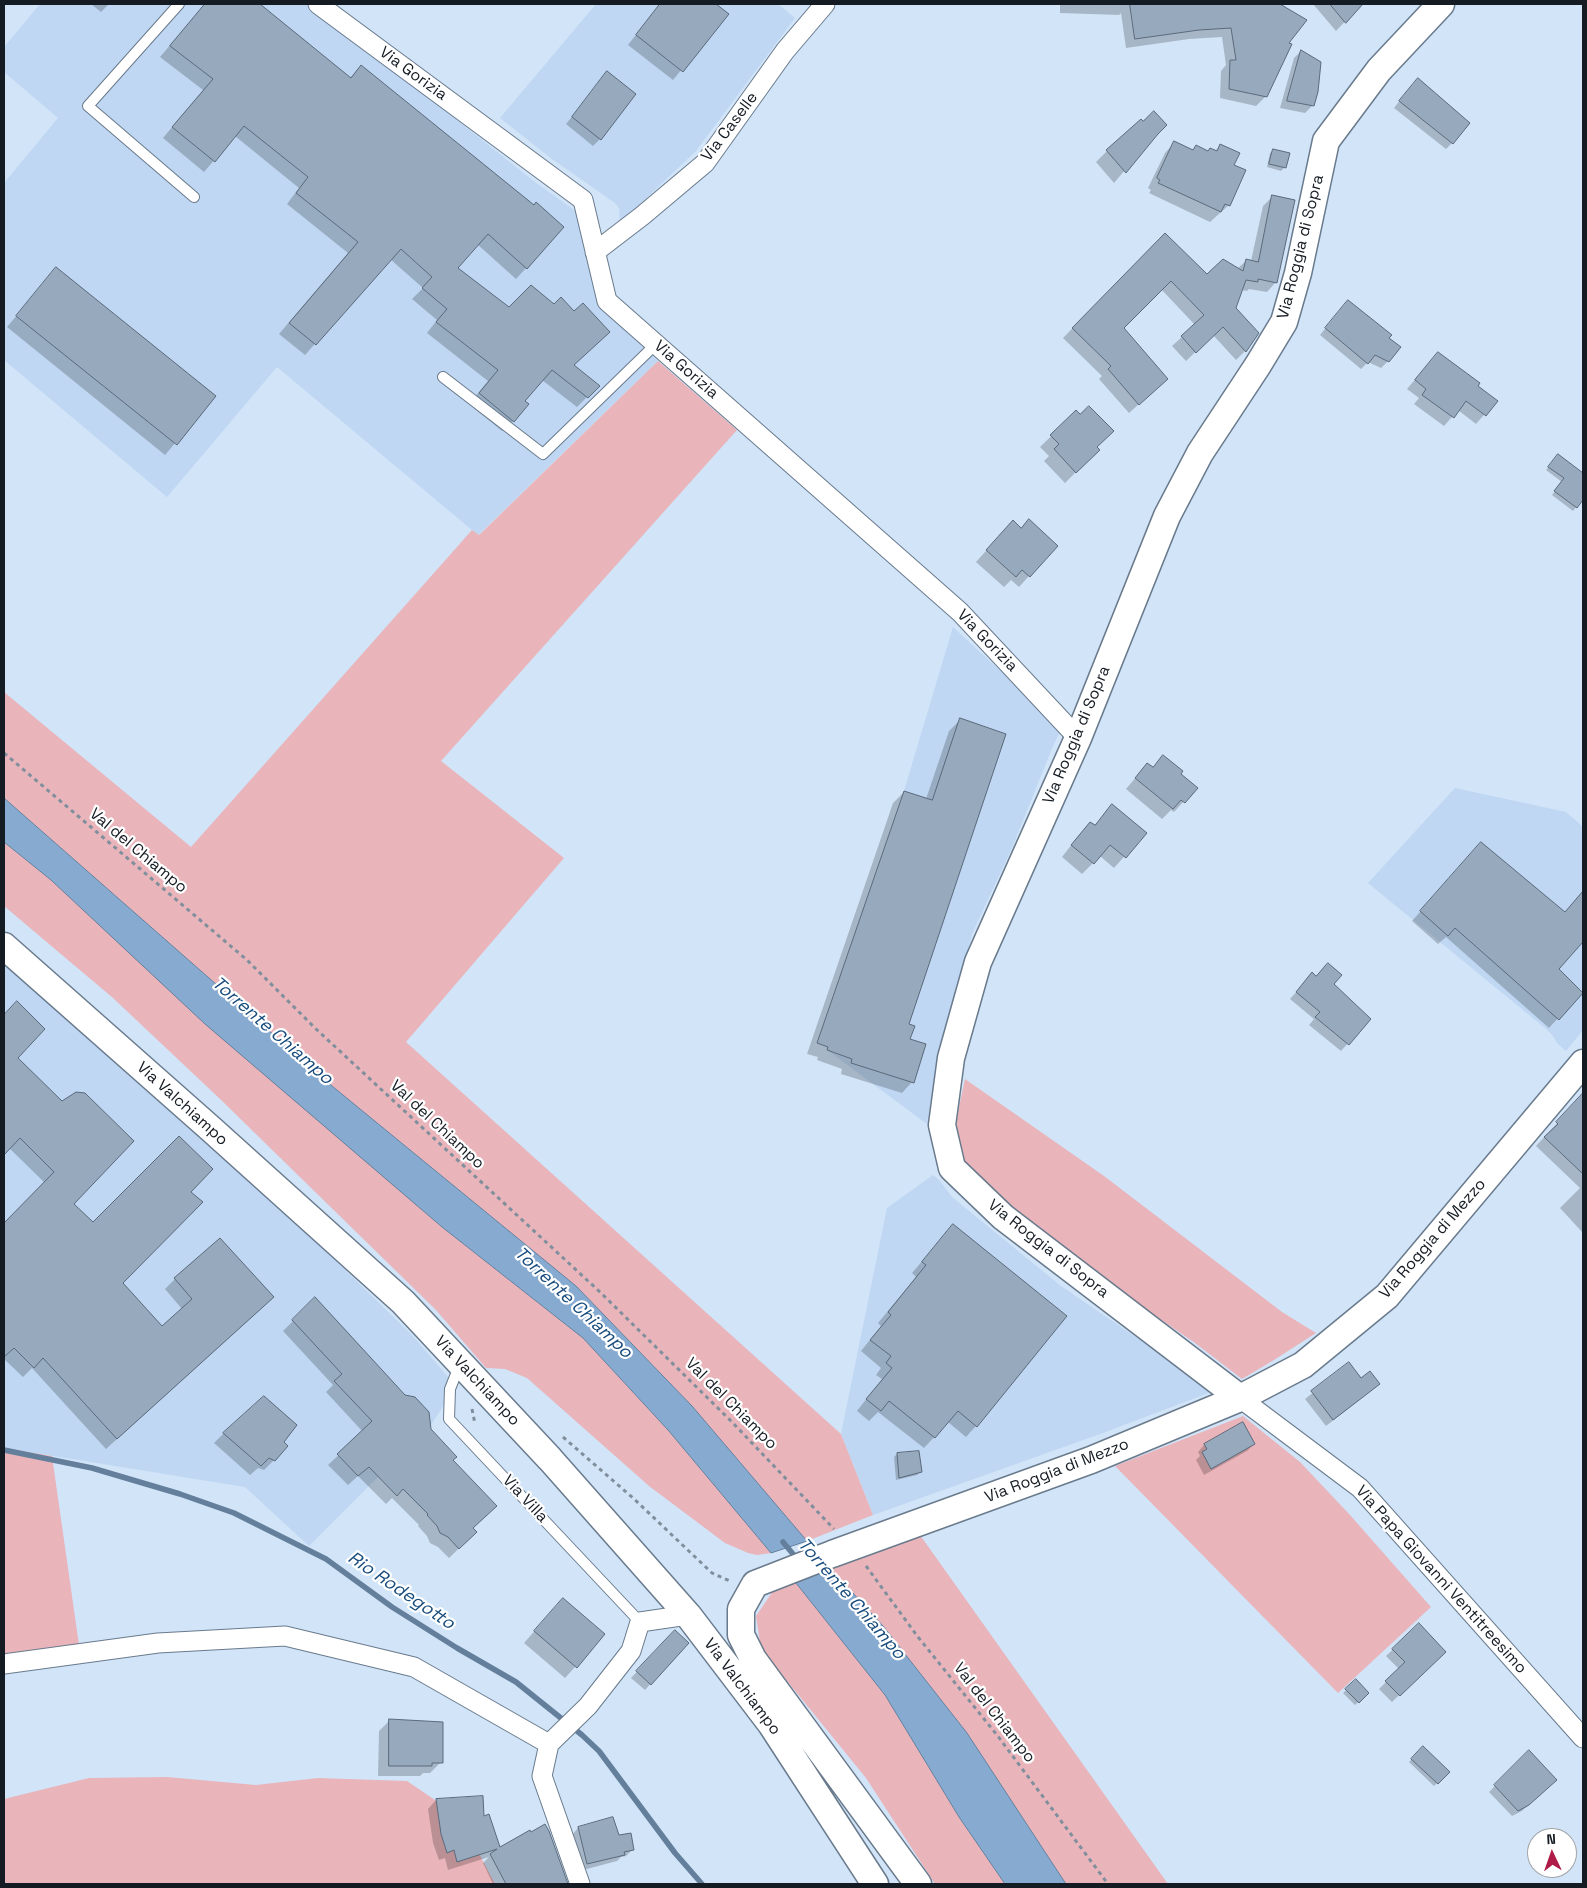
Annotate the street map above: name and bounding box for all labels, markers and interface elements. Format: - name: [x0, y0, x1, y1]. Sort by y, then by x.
- street label: Via Gorizia: [375, 43, 451, 105]
- street label: Via Caselle: [698, 89, 762, 165]
- street label: Via Roggia di Sopra: [1274, 173, 1328, 321]
- street label: Via Gorizia: [650, 337, 722, 403]
- street label: Via Gorizia: [953, 606, 1021, 676]
- street label: Via Roggia di Sopra: [1039, 663, 1115, 807]
- street label: Val del Chiampo: [85, 805, 191, 897]
- water label: Torrente Chiampo: [207, 973, 337, 1089]
- street label: Via Valchiampo: [132, 1058, 232, 1150]
- street label: Val del Chiampo: [386, 1077, 488, 1173]
- street label: Via Roggia di Mezzo: [1376, 1175, 1490, 1303]
- street label: Via Roggia di Sopra: [984, 1196, 1112, 1302]
- water label: Torrente Chiampo: [510, 1243, 636, 1363]
- street label: Via Valchiampo: [430, 1332, 524, 1430]
- street label: Val del Chiampo: [681, 1354, 781, 1454]
- street label: Via Roggia di Mezzo: [982, 1435, 1132, 1507]
- street label: Via Villa: [498, 1471, 552, 1527]
- street label: Via Papa Giovanni Ventitreesimo: [1351, 1482, 1531, 1678]
- water label: Torrente Chiampo: [793, 1534, 909, 1664]
- water label: Rio Rodegotto: [344, 1547, 458, 1635]
- street label: Via Valchiampo: [699, 1635, 785, 1739]
- street label: Val del Chiampo: [949, 1659, 1039, 1767]
- north arrow: [1527, 1828, 1577, 1878]
- text: N: [1546, 1830, 1556, 1848]

